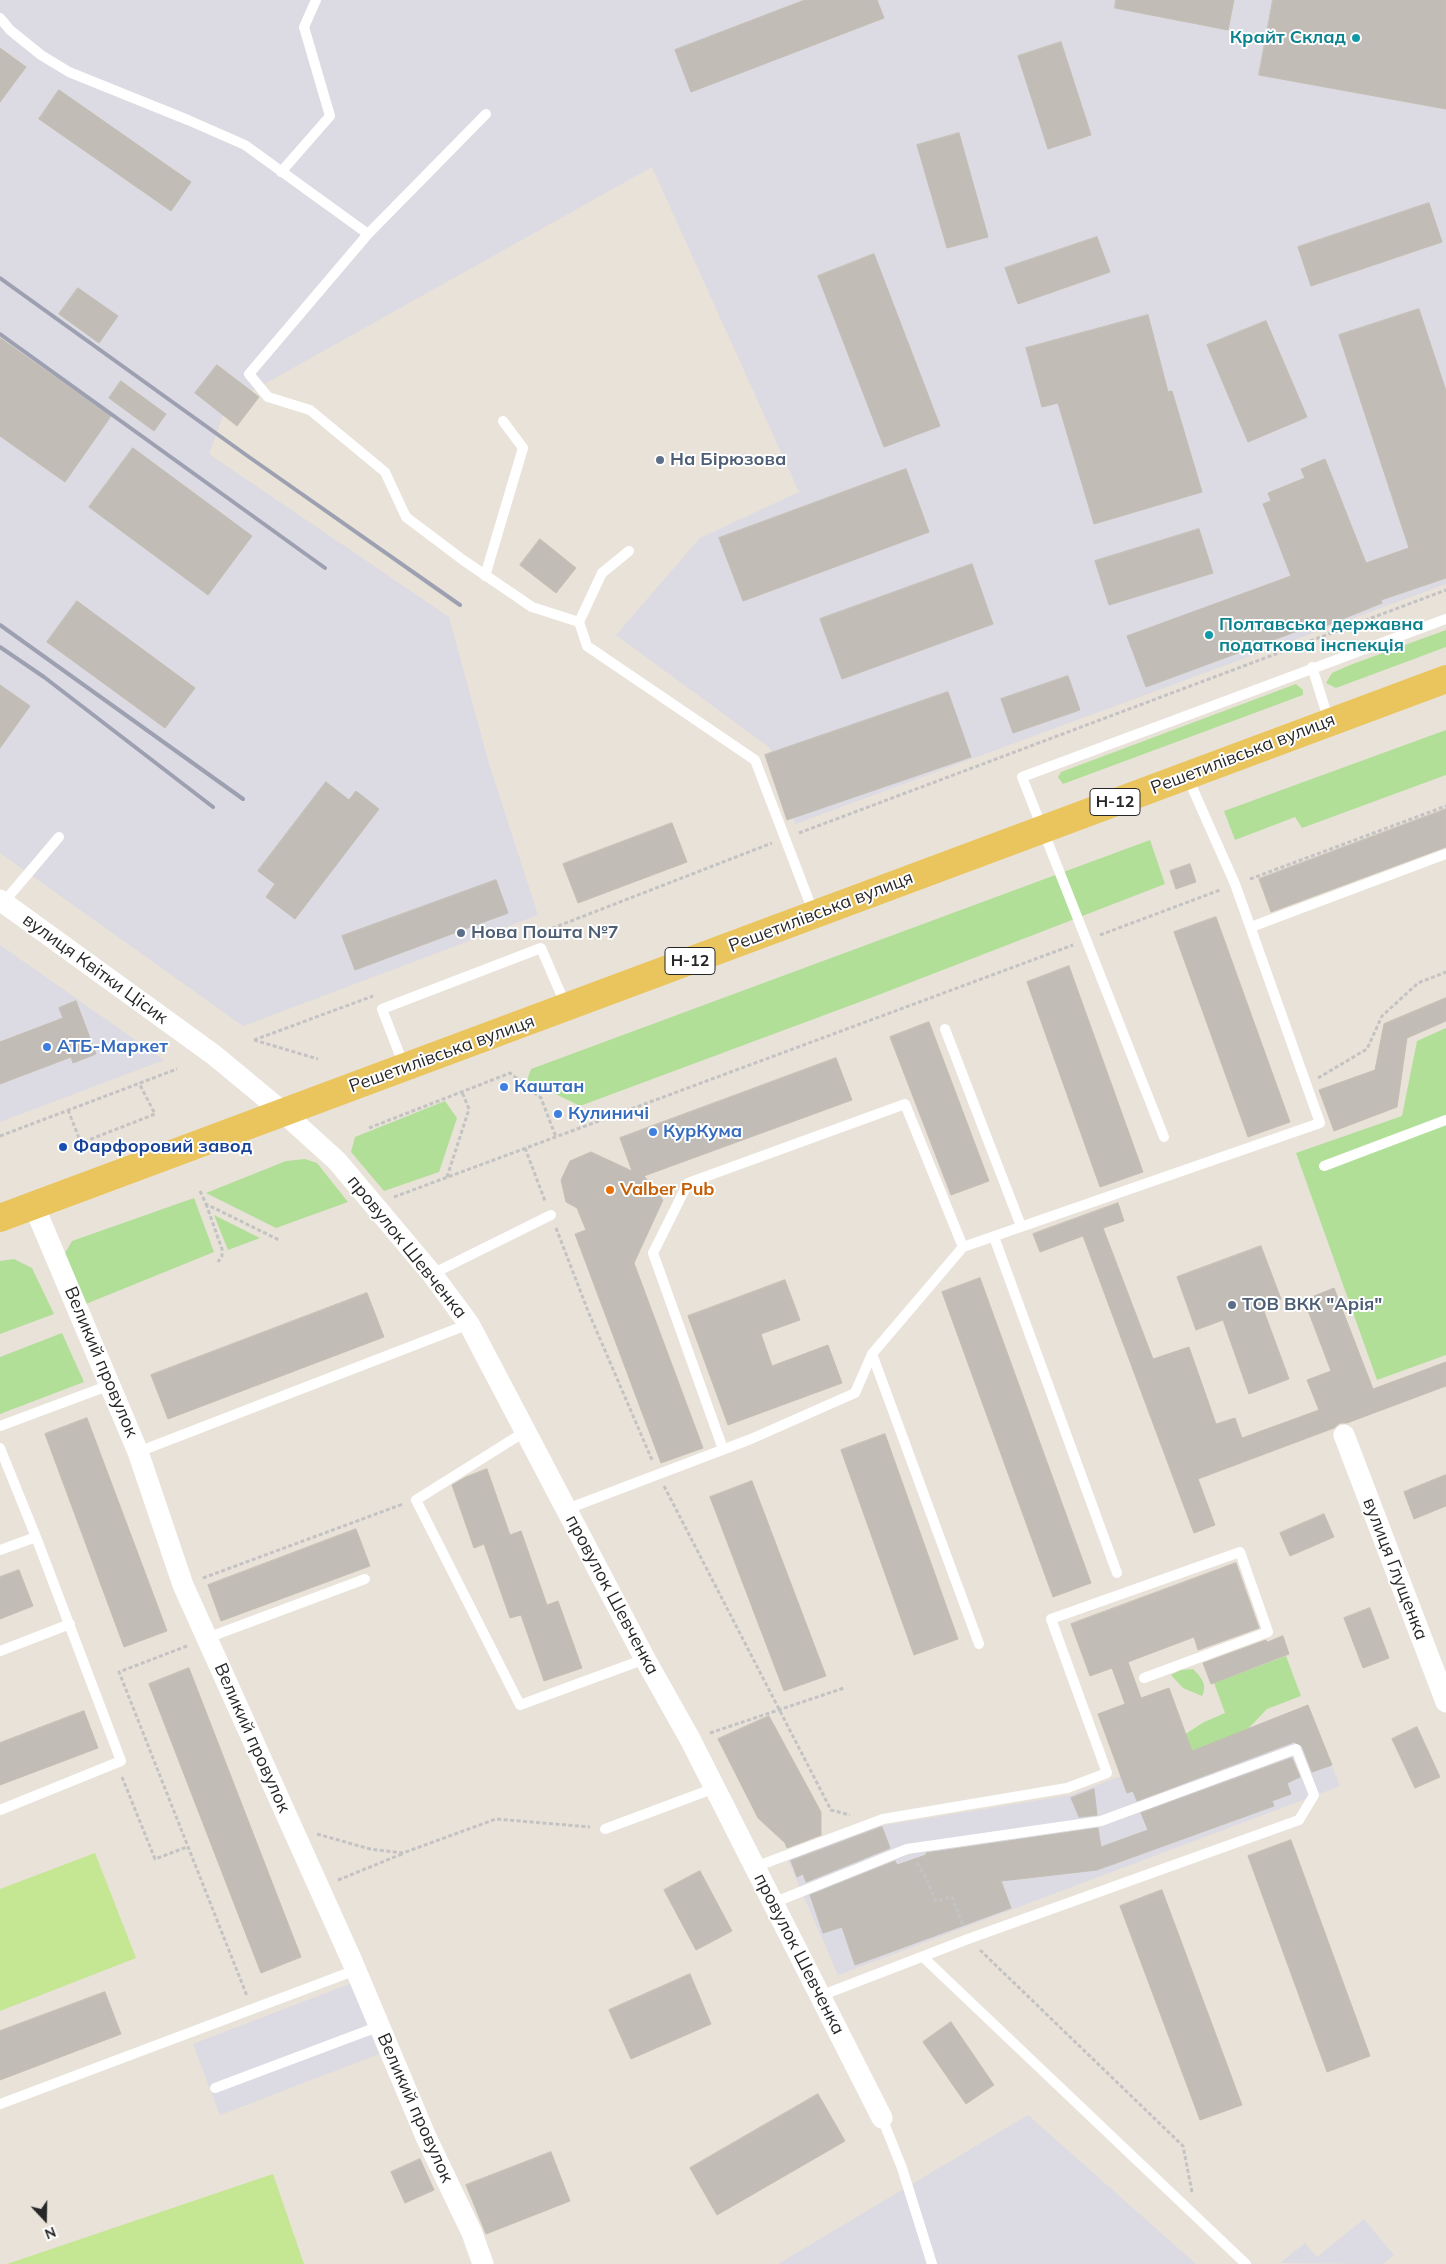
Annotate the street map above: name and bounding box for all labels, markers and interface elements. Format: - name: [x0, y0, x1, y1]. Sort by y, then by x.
- place label: Крайт Склад: [1230, 27, 1346, 49]
- marker: Крайт Склад: [1350, 32, 1362, 44]
- place label: На Бірюзова: [670, 449, 786, 471]
- marker: На Бірюзова: [654, 454, 666, 466]
- place label: Полтавська державна податкова інспекція: [1219, 614, 1424, 656]
- marker: Полтавська державна податкова інспекція: [1203, 629, 1215, 641]
- street label: Решетилівська вулиця: [1148, 709, 1338, 799]
- road number: Н-12: [1090, 789, 1140, 816]
- street label: Решетилівська вулиця: [726, 867, 916, 957]
- street label: вулиця Квітки Цісик: [18, 909, 172, 1029]
- place label: Нова Пошта №7: [471, 922, 619, 944]
- marker: Нова Пошта №7: [455, 927, 467, 939]
- road number: Н-12: [665, 948, 715, 974]
- street label: Решетилівська вулиця: [346, 1010, 538, 1098]
- place label: АТБ-Маркет: [57, 1036, 168, 1058]
- marker: АТБ-Маркет: [41, 1041, 53, 1053]
- place label: Каштан: [514, 1076, 584, 1098]
- marker: Каштан: [498, 1081, 510, 1093]
- place label: Кулиничі: [568, 1103, 649, 1125]
- marker: Кулиничі: [552, 1108, 564, 1120]
- place label: КурКума: [663, 1121, 742, 1143]
- marker: КурКума: [647, 1126, 659, 1138]
- place label: Фарфоровий завод: [73, 1136, 252, 1158]
- marker: Фарфоровий завод: [57, 1141, 69, 1153]
- street label: провулок Шевченка: [343, 1171, 471, 1323]
- place label: Valber Pub: [620, 1179, 715, 1201]
- marker: Valber Pub: [604, 1184, 616, 1196]
- street label: Великий провулок: [60, 1284, 142, 1440]
- place label: ТОВ ВКК "Арія": [1242, 1294, 1382, 1316]
- marker: ТОВ ВКК "Арія": [1226, 1299, 1238, 1311]
- street label: вулиця Глущенка: [1358, 1495, 1432, 1643]
- street label: провулок Шевченка: [561, 1511, 663, 1679]
- street label: Великий провулок: [209, 1660, 295, 1816]
- street label: провулок Шевченка: [749, 1870, 849, 2038]
- street label: Великий провулок: [372, 2030, 458, 2186]
- north arrow: [20, 2194, 70, 2244]
- text: N: [42, 2223, 59, 2243]

